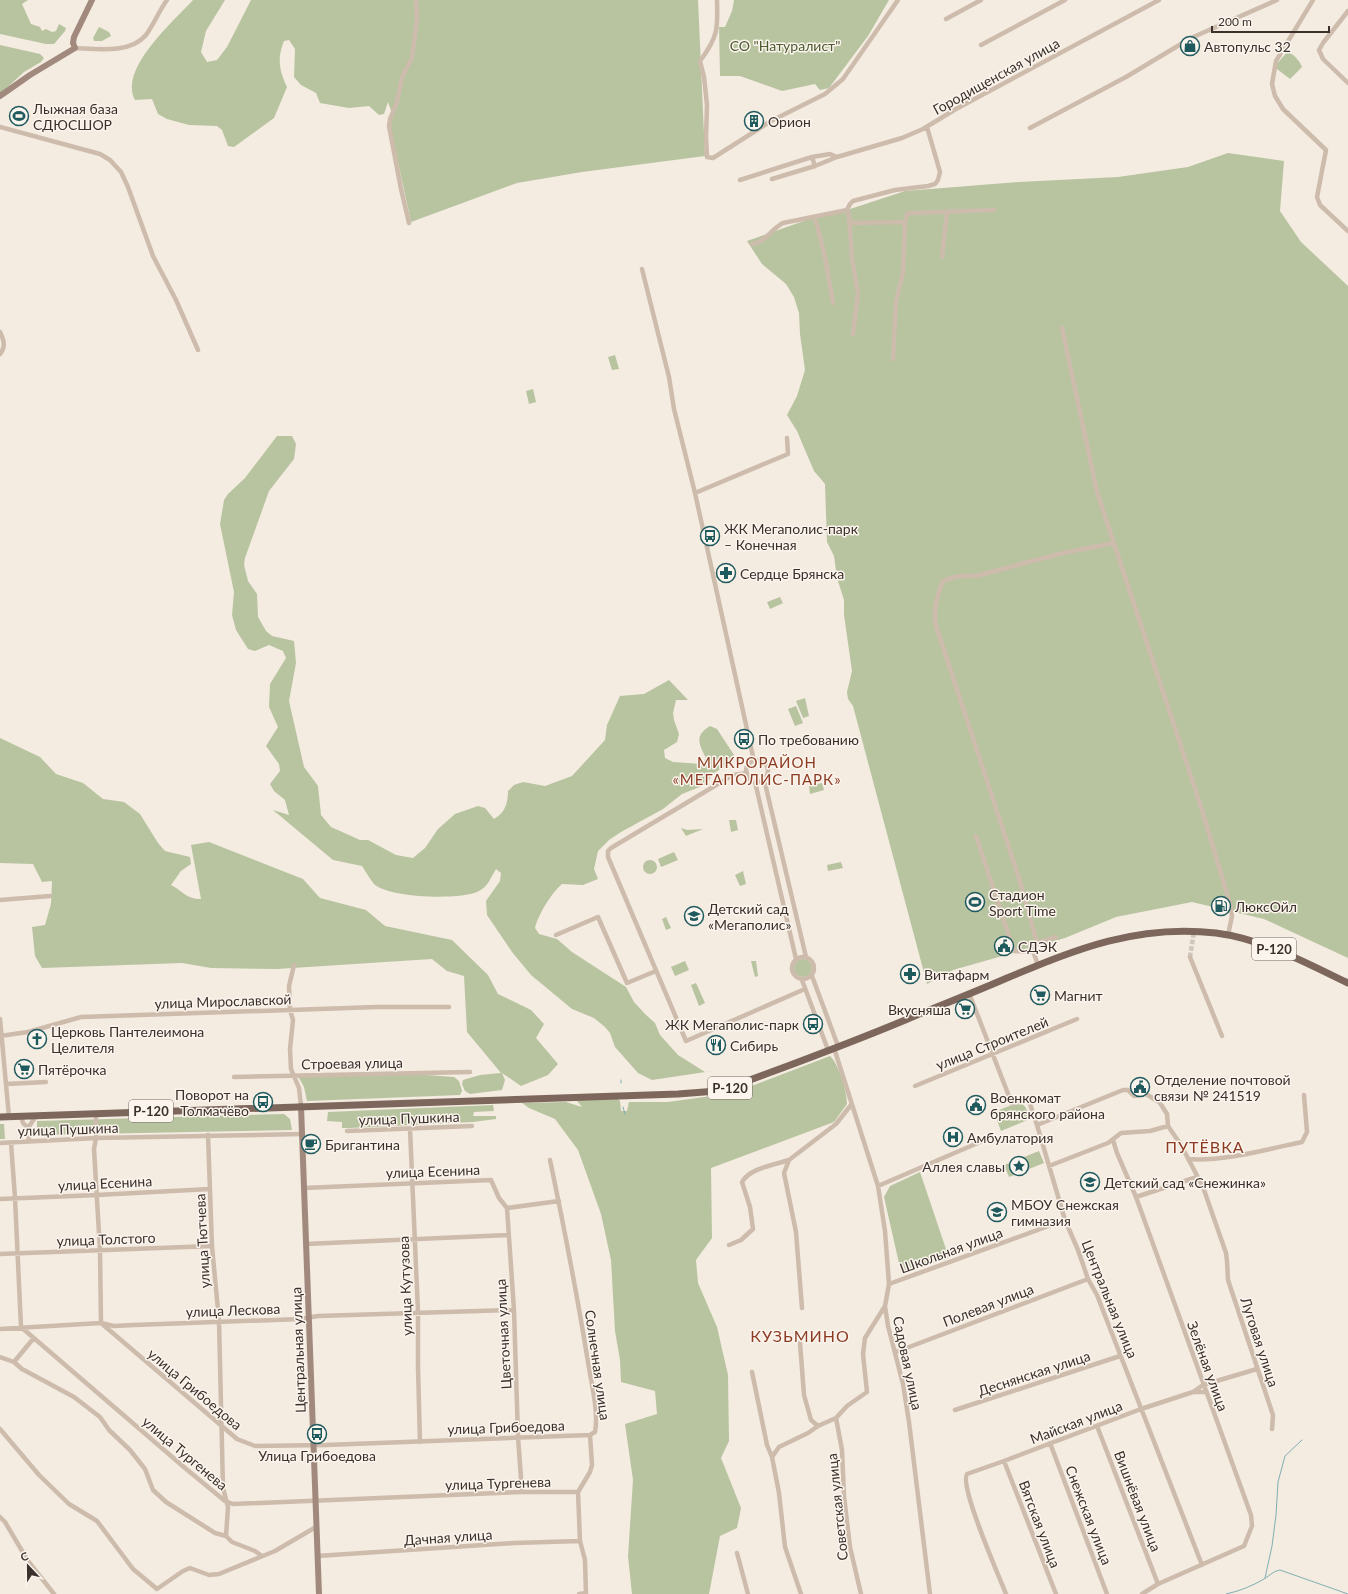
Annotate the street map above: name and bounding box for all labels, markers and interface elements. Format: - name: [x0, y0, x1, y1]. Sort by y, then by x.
- scale bar: [1212, 8, 1329, 34]
- text: 200 m: [1218, 14, 1252, 29]
- street label: Городищенская улица: [930, 34, 1062, 118]
- shop icon: Автопульс 32: [1179, 35, 1201, 57]
- park label: СО "Натуралист": [730, 37, 840, 54]
- place label: Автопульс 32: [1204, 38, 1291, 55]
- place label: Лыжная база СДЮСШОР: [32, 100, 118, 133]
- sports icon: Лыжная база СДЮСШОР: [8, 105, 30, 127]
- building icon: Орион: [743, 110, 765, 132]
- place label: Орион: [768, 113, 811, 130]
- place label: ЖК Мегаполис-парк – Конечная: [724, 520, 859, 553]
- bus stop icon: ЖК Мегаполис-парк – Конечная: [699, 525, 721, 547]
- pharmacy icon: Сердце Брянска: [715, 562, 737, 584]
- place label: Сердце Брянска: [740, 565, 844, 582]
- bus stop icon: По требованию: [733, 728, 755, 750]
- place label: По требованию: [758, 731, 859, 748]
- district label: МИКРОРАЙОН «МЕГАПОЛИС-ПАРК»: [672, 753, 842, 788]
- place label: Стадион Sport Time: [989, 886, 1056, 919]
- sports icon: Стадион Sport Time: [964, 891, 986, 913]
- fuel station icon: ЛюксОйл: [1210, 895, 1232, 917]
- place label: ЛюксОйл: [1234, 898, 1297, 915]
- place label: Детский сад «Мегаполис»: [708, 900, 791, 933]
- school or university icon: Детский сад «Мегаполис»: [683, 905, 705, 927]
- public building icon: СДЭК: [993, 935, 1015, 957]
- place label: СДЭК: [1018, 938, 1058, 955]
- road number: Р-120: [1252, 938, 1296, 960]
- pharmacy icon: Витафарм: [899, 963, 921, 985]
- place label: Витафарм: [924, 966, 989, 983]
- supermarket icon: Магнит: [1029, 984, 1051, 1006]
- place label: Магнит: [1054, 987, 1103, 1004]
- street label: улица Мирославской: [154, 990, 292, 1012]
- supermarket icon: Вкусняша: [954, 998, 976, 1020]
- place label: Вкусняша: [888, 1001, 951, 1018]
- bus stop icon: ЖК Мегаполис-парк: [802, 1013, 824, 1035]
- street label: улица Строителей: [933, 1013, 1051, 1073]
- place label: ЖК Мегаполис-парк: [665, 1016, 800, 1033]
- place label: Церковь Пантелеимона Целителя: [51, 1023, 204, 1056]
- church icon: Церковь Пантелеимона Целителя: [26, 1028, 48, 1050]
- restaurant icon: Сибирь: [705, 1034, 727, 1056]
- place label: Сибирь: [730, 1037, 778, 1054]
- street label: Строевая улица: [301, 1054, 403, 1072]
- supermarket icon: Пятёрочка: [13, 1058, 35, 1080]
- place label: Пятёрочка: [38, 1061, 106, 1078]
- place label: Отделение почтовой связи № 241519: [1154, 1071, 1291, 1104]
- public building icon: Отделение почтовой связи № 241519: [1129, 1076, 1151, 1098]
- road number: Р-120: [708, 1077, 752, 1099]
- place label: Поворот на Толмачёво: [175, 1086, 249, 1119]
- place label: Военкомат брянского района: [990, 1089, 1105, 1122]
- bus stop icon: Поворот на Толмачёво: [252, 1091, 274, 1113]
- public building icon: Военкомат брянского района: [965, 1094, 987, 1116]
- road number: Р-120: [129, 1100, 173, 1122]
- street label: улица Пушкина: [358, 1108, 460, 1128]
- street label: улица Пушкина: [17, 1119, 119, 1139]
- hospital icon: Амбулатория: [942, 1126, 964, 1148]
- place label: Амбулатория: [967, 1129, 1053, 1146]
- cafe icon: Бригантина: [300, 1133, 322, 1155]
- place label: Бригантина: [325, 1136, 400, 1153]
- district label: ПУТЁВКА: [1165, 1137, 1245, 1156]
- place icon: Аллея славы: [1008, 1155, 1030, 1177]
- place label: Аллея славы: [922, 1158, 1005, 1175]
- street label: улица Есенина: [386, 1161, 480, 1181]
- school or university icon: Детский сад «Снежинка»: [1079, 1171, 1101, 1193]
- street label: улица Есенина: [57, 1172, 153, 1194]
- place label: Детский сад «Снежинка»: [1104, 1174, 1266, 1191]
- street label: улица Тютчева: [191, 1193, 213, 1289]
- place label: МБОУ Снежская гимназия: [1011, 1196, 1119, 1229]
- school or university icon: МБОУ Снежская гимназия: [986, 1201, 1008, 1223]
- street label: Школьная улица: [897, 1224, 1005, 1276]
- street label: улица Толстого: [56, 1229, 156, 1249]
- street label: улица Кутузова: [395, 1236, 415, 1336]
- street label: Центральная улица: [1078, 1237, 1142, 1361]
- street label: Цветочная улица: [492, 1278, 514, 1390]
- street label: Полевая улица: [940, 1280, 1036, 1330]
- street label: Центральная улица: [287, 1287, 309, 1413]
- street label: Луговая улица: [1237, 1294, 1283, 1389]
- street label: улица Лескова: [185, 1300, 281, 1320]
- street label: Солнечная улица: [582, 1309, 614, 1421]
- street label: Садовая улица: [890, 1315, 926, 1411]
- street label: Зелёная улица: [1184, 1319, 1232, 1413]
- district label: КУЗЬМИНО: [750, 1326, 850, 1345]
- street label: улица Грибоедова: [145, 1345, 245, 1433]
- street label: Деснянская улица: [976, 1347, 1092, 1399]
- street label: Майская улица: [1027, 1397, 1125, 1447]
- street label: улица Тургенева: [139, 1412, 231, 1494]
- street label: улица Грибоедова: [447, 1416, 565, 1438]
- bus stop icon: Улица Грибоедова: [306, 1423, 328, 1445]
- place label: Улица Грибоедова: [258, 1447, 376, 1464]
- street label: Вишнёвая улица: [1111, 1448, 1165, 1554]
- street label: Советская улица: [823, 1452, 851, 1561]
- street label: Снежская улица: [1062, 1463, 1116, 1567]
- street label: улица Тургенева: [445, 1473, 551, 1493]
- street label: Вятская улица: [1016, 1478, 1064, 1570]
- street label: Дачная улица: [403, 1525, 493, 1549]
- north arrow: [8, 1546, 48, 1586]
- text: С: [18, 1549, 31, 1564]

